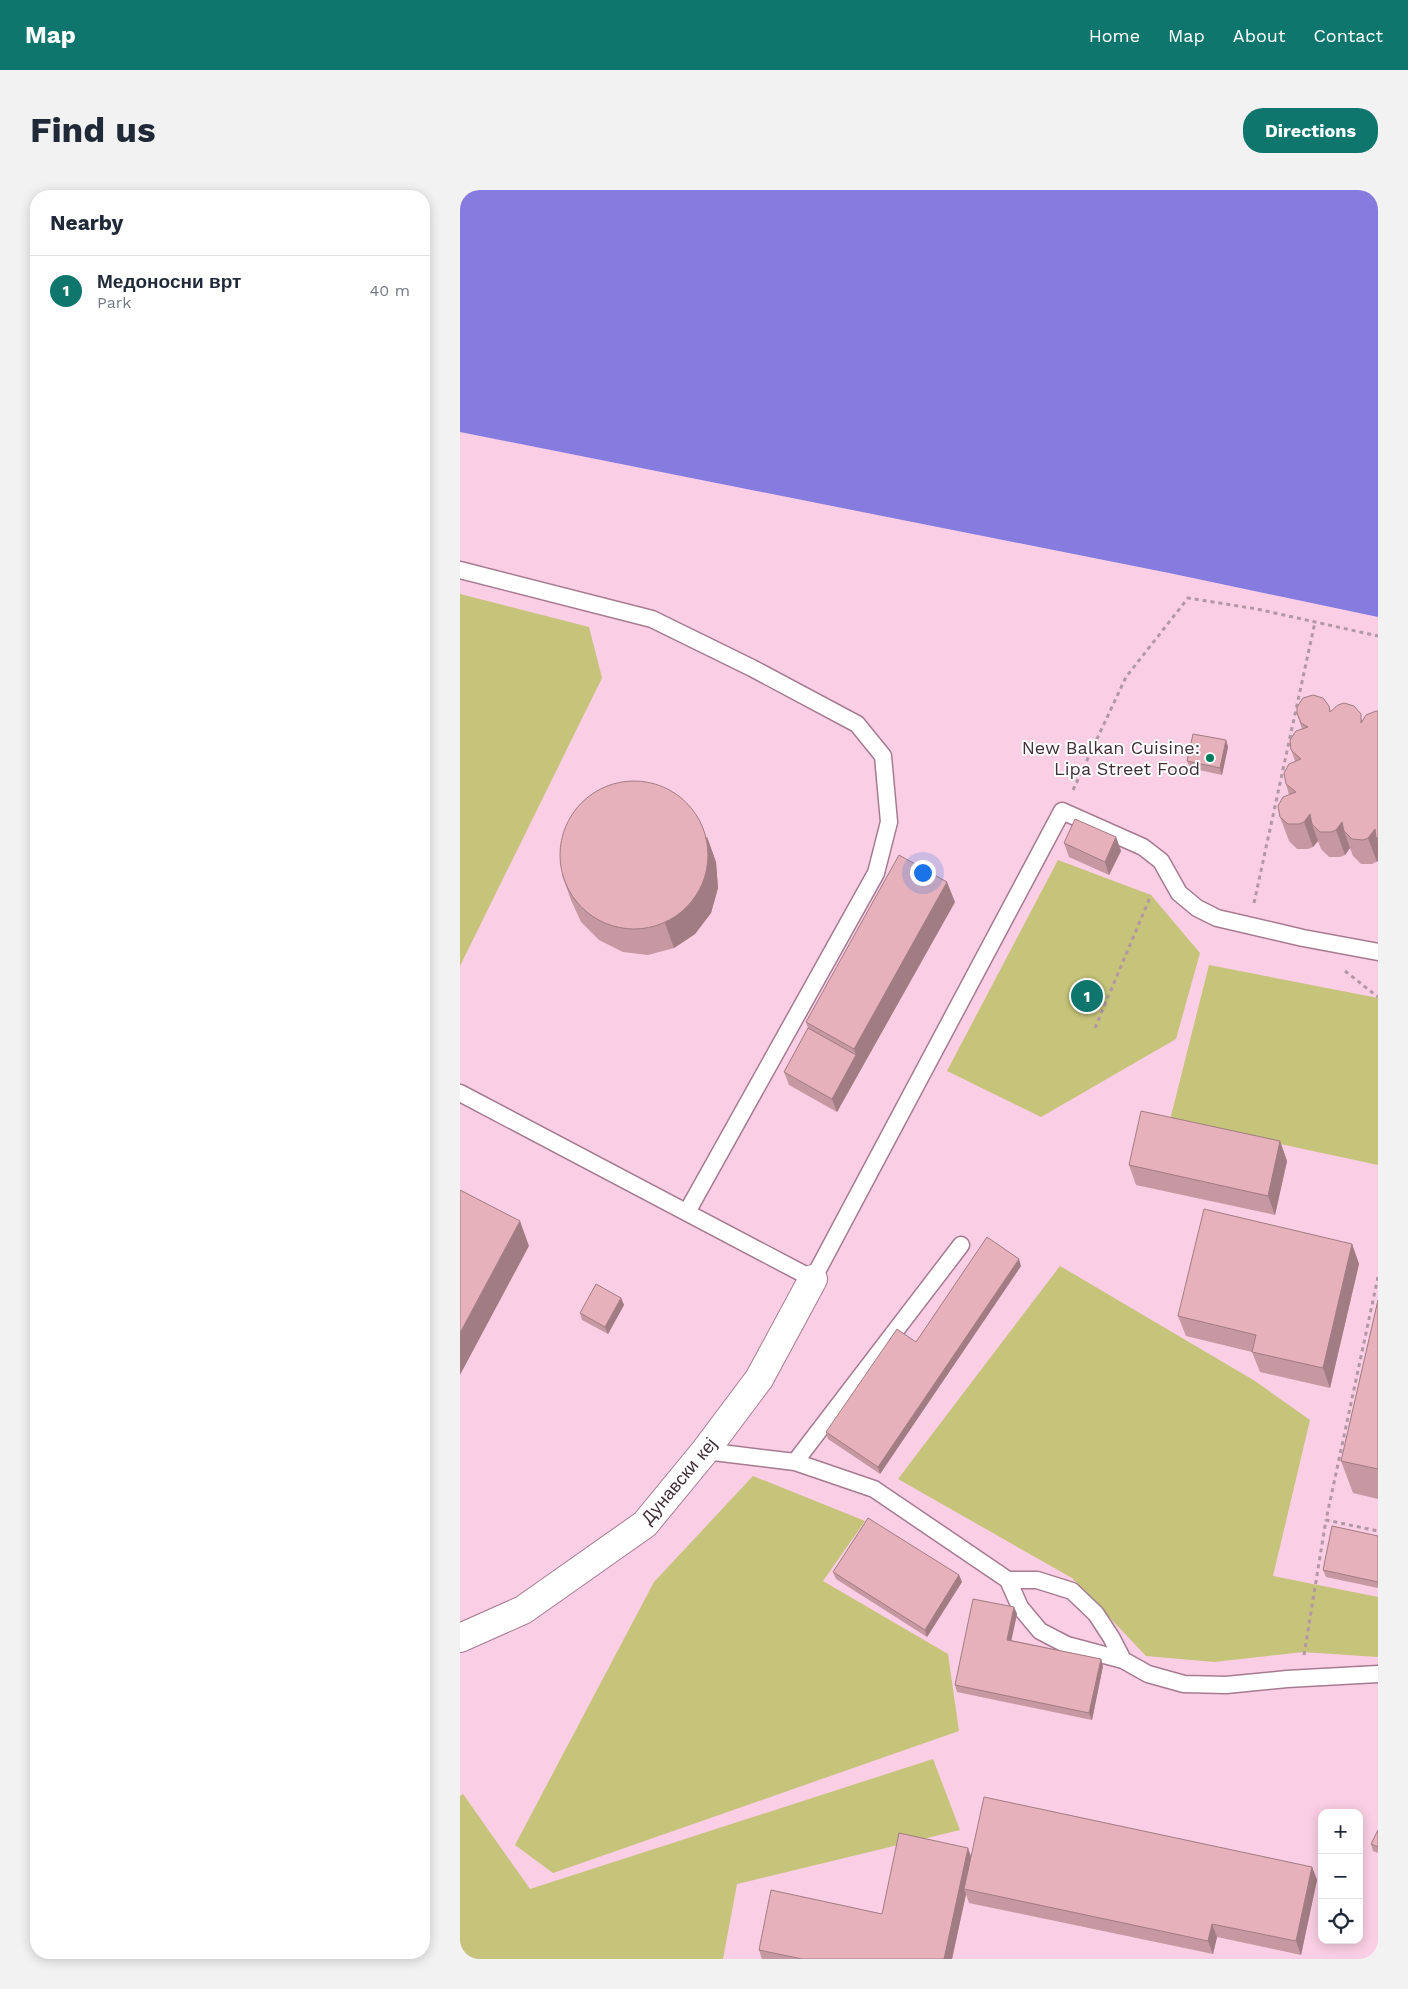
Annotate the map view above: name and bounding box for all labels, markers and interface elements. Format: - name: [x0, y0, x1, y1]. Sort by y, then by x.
- text: Map: [25, 21, 76, 49]
- text: Home: [1089, 25, 1140, 46]
- text: Map: [1168, 25, 1205, 46]
- text: About: [1233, 25, 1285, 46]
- text: Contact: [1313, 25, 1383, 46]
- button: Directions: [1243, 108, 1378, 153]
- text: Find us: [30, 109, 156, 151]
- text: Nearby: [50, 210, 123, 235]
- text: Медоносни врт: [97, 270, 241, 293]
- text: 1: [63, 281, 69, 300]
- text: 40 m: [370, 281, 410, 300]
- text: Park: [97, 293, 131, 312]
- place label: New Balkan Cuisine: Lipa Street Food: [1022, 737, 1200, 779]
- marker: New Balkan Cuisine: Lipa Street Food: [1204, 752, 1216, 764]
- your location: [910, 860, 936, 886]
- pin: 1: [1071, 977, 1103, 1015]
- street label: Дунавски кеј: [636, 1433, 721, 1528]
- map controls: [1318, 1809, 1363, 1944]
- button: +: [1318, 1809, 1363, 1854]
- button: −: [1318, 1854, 1363, 1899]
- button: locate: [1318, 1899, 1363, 1944]

